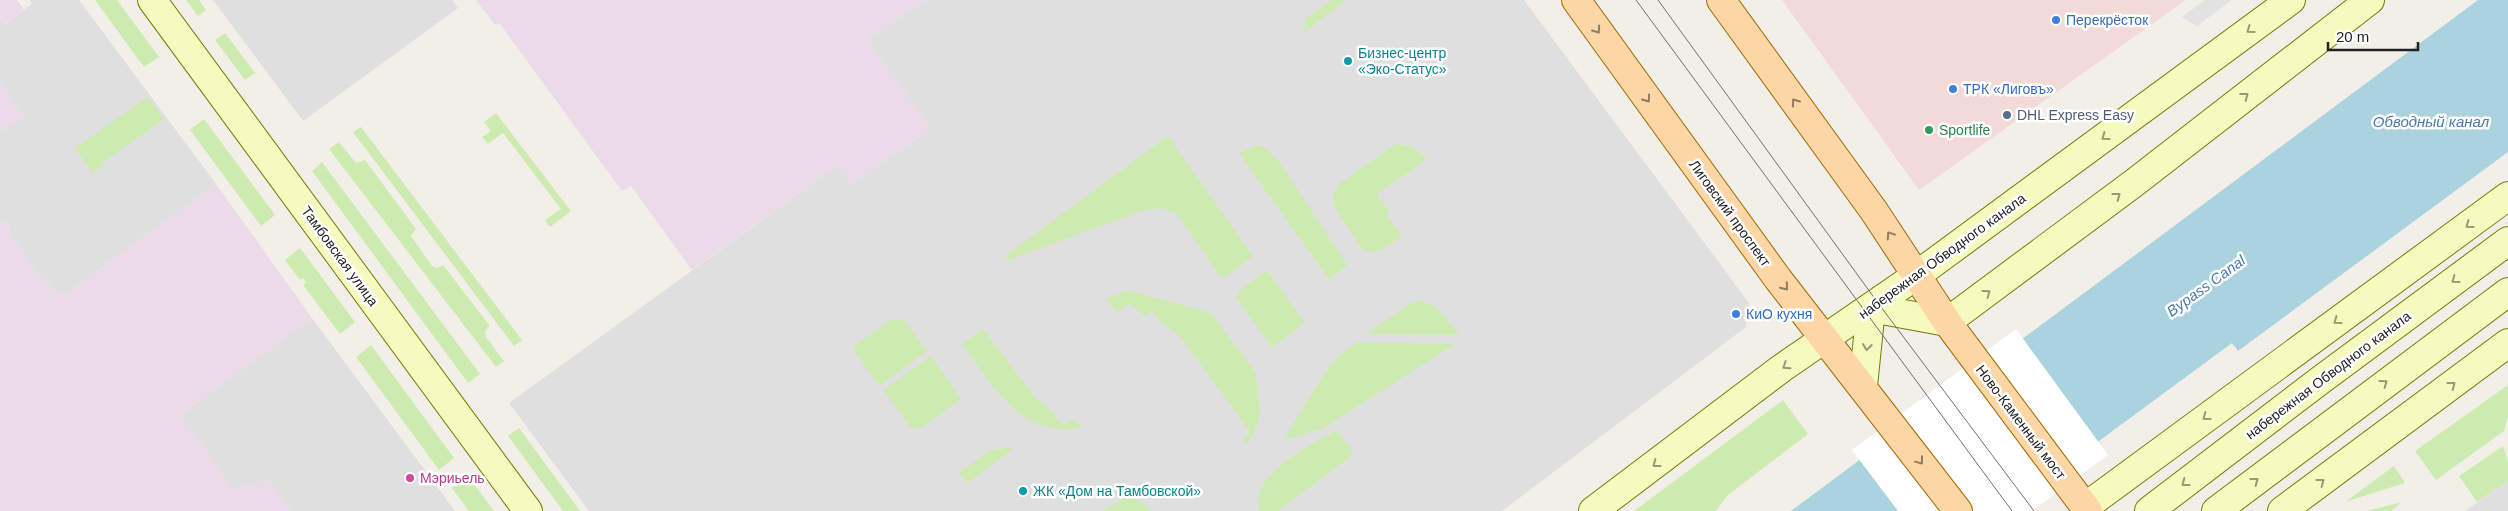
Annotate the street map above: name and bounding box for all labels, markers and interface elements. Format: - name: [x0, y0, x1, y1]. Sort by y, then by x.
- place label: Перекрёсток: [2066, 12, 2149, 28]
- marker: Перекрёсток: [2050, 14, 2062, 26]
- scale bar: [2328, 20, 2418, 52]
- one-way arrow: [1591, 24, 1600, 34]
- one-way arrow: [2247, 25, 2256, 33]
- text: 20 m: [2336, 28, 2369, 45]
- place label: Бизнес-центр «Эко-Статус»: [1358, 45, 1447, 77]
- marker: Бизнес-центр «Эко-Статус»: [1342, 55, 1354, 67]
- place label: ТРК «Лиговъ»: [1963, 81, 2054, 97]
- marker: ТРК «Лиговъ»: [1947, 83, 1959, 95]
- one-way arrow: [1641, 93, 1650, 103]
- one-way arrow: [2239, 94, 2248, 102]
- one-way arrow: [1792, 99, 1801, 108]
- place label: DHL Express Easy: [2017, 107, 2134, 123]
- marker: DHL Express Easy: [2001, 109, 2013, 121]
- water label: Обводный канал: [2373, 113, 2490, 130]
- place label: Sportlife: [1939, 122, 1991, 138]
- marker: Sportlife: [1923, 124, 1935, 136]
- one-way arrow: [2101, 131, 2111, 140]
- street label: Лиговский проспект: [1686, 157, 1774, 270]
- street label: набережная Обводного канала: [1855, 190, 2029, 322]
- one-way arrow: [2111, 193, 2121, 202]
- street label: Тамбовская улица: [298, 203, 382, 309]
- one-way arrow: [2465, 219, 2475, 228]
- one-way arrow: [1887, 231, 1896, 240]
- water label: Bypass Canal: [2163, 251, 2249, 320]
- one-way arrow: [2452, 275, 2461, 283]
- one-way arrow: [1779, 281, 1787, 290]
- one-way arrow: [1981, 290, 1990, 299]
- place label: КиО кухня: [1746, 306, 1812, 322]
- marker: КиО кухня: [1730, 308, 1742, 320]
- street label: набережная Обводного канала: [2242, 308, 2414, 442]
- one-way arrow: [2333, 315, 2343, 324]
- one-way arrow: [1862, 343, 1873, 351]
- one-way arrow: [1782, 360, 1792, 369]
- street label: Ново-Каменный мост: [1973, 362, 2070, 483]
- one-way arrow: [2378, 381, 2387, 389]
- one-way arrow: [2446, 382, 2455, 390]
- one-way arrow: [2202, 411, 2212, 420]
- one-way arrow: [1914, 455, 1923, 465]
- one-way arrow: [1653, 458, 1662, 466]
- place label: Мэриьель: [420, 470, 485, 486]
- marker: Мэриьель: [404, 472, 416, 484]
- one-way arrow: [2182, 478, 2191, 486]
- one-way arrow: [2249, 479, 2258, 487]
- one-way arrow: [2315, 479, 2325, 488]
- place label: ЖК «Дом на Тамбовской»: [1033, 483, 1201, 499]
- marker: ЖК «Дом на Тамбовской»: [1017, 485, 1029, 497]

